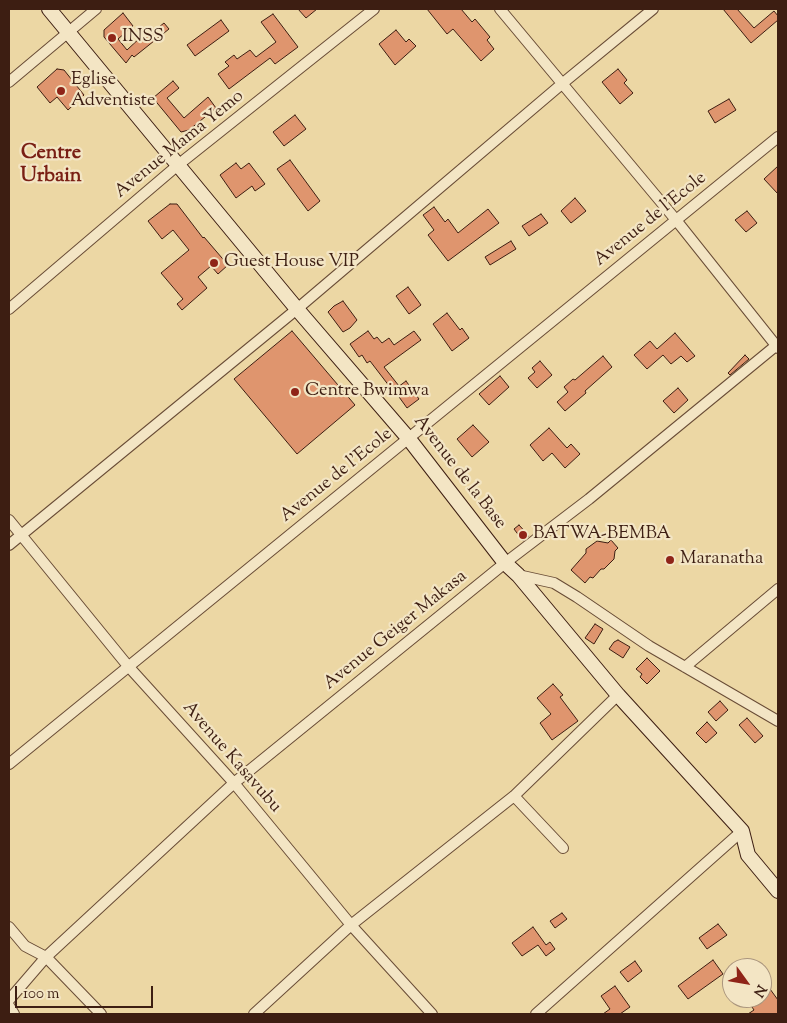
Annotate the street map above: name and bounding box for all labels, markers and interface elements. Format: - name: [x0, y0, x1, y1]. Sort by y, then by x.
- place label: INSS: [122, 27, 164, 49]
- marker: INSS: [106, 32, 118, 44]
- place label: Eglise Adventiste: [71, 70, 155, 112]
- marker: Eglise Adventiste: [55, 85, 67, 97]
- street label: Avenue Mama Yemo: [111, 86, 249, 204]
- district label: Centre Urbain: [20, 143, 82, 190]
- street label: Avenue de l'Ecole: [591, 168, 711, 272]
- place label: Guest House VIP: [224, 252, 359, 274]
- marker: Guest House VIP: [208, 257, 220, 269]
- place label: Centre Bwimwa: [305, 381, 429, 403]
- marker: Centre Bwimwa: [289, 386, 301, 398]
- street label: Avenue de la Base: [408, 412, 510, 534]
- street label: Avenue de l'Ecole: [277, 424, 397, 528]
- place label: BATWA-BEMBA: [533, 524, 671, 546]
- marker: BATWA-BEMBA: [517, 529, 529, 541]
- place label: Maranatha: [680, 549, 763, 571]
- marker: Maranatha: [664, 554, 676, 566]
- street label: Avenue Geiger Makasa: [320, 567, 472, 695]
- street label: Avenue Kasavubu: [177, 698, 285, 818]
- north arrow: [722, 958, 772, 1008]
- scale bar: [18, 976, 155, 1008]
- text: N: [747, 980, 770, 1000]
- text: 100 m: [23, 984, 59, 1005]

